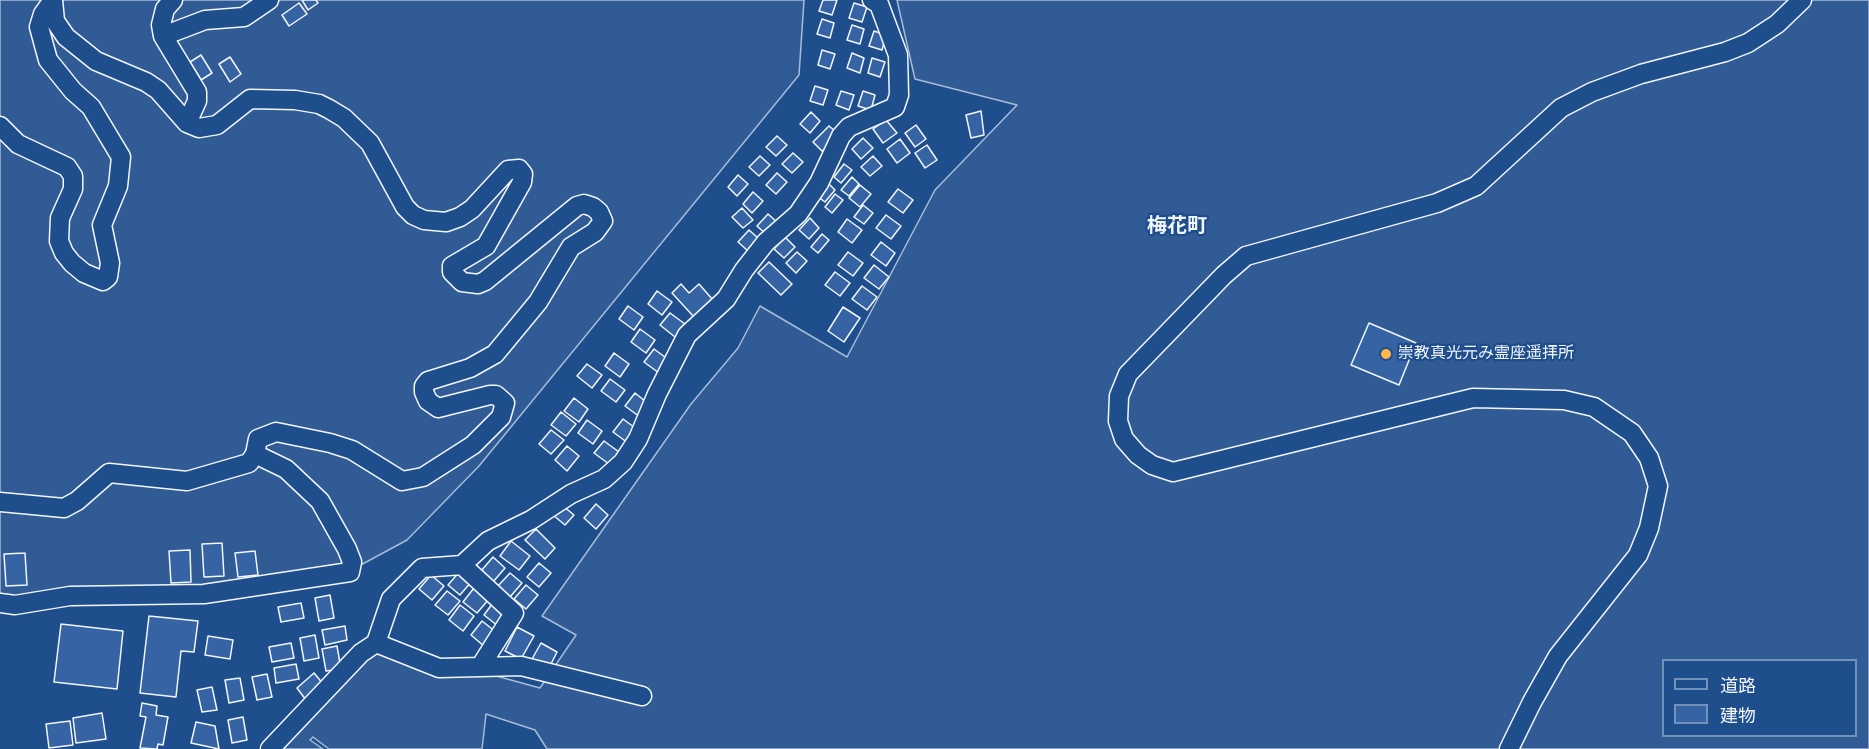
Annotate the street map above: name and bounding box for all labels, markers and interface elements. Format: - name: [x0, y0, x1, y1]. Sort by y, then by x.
- district label: 梅花町: [1147, 214, 1207, 238]
- place label: 崇教真光元み霊座遥拝所: [1398, 344, 1574, 364]
- marker: 崇教真光元み霊座遥拝所: [1379, 347, 1393, 361]
- legend: [1662, 659, 1857, 737]
- text: 道路: [1720, 676, 1756, 696]
- text: 建物: [1720, 706, 1756, 726]

